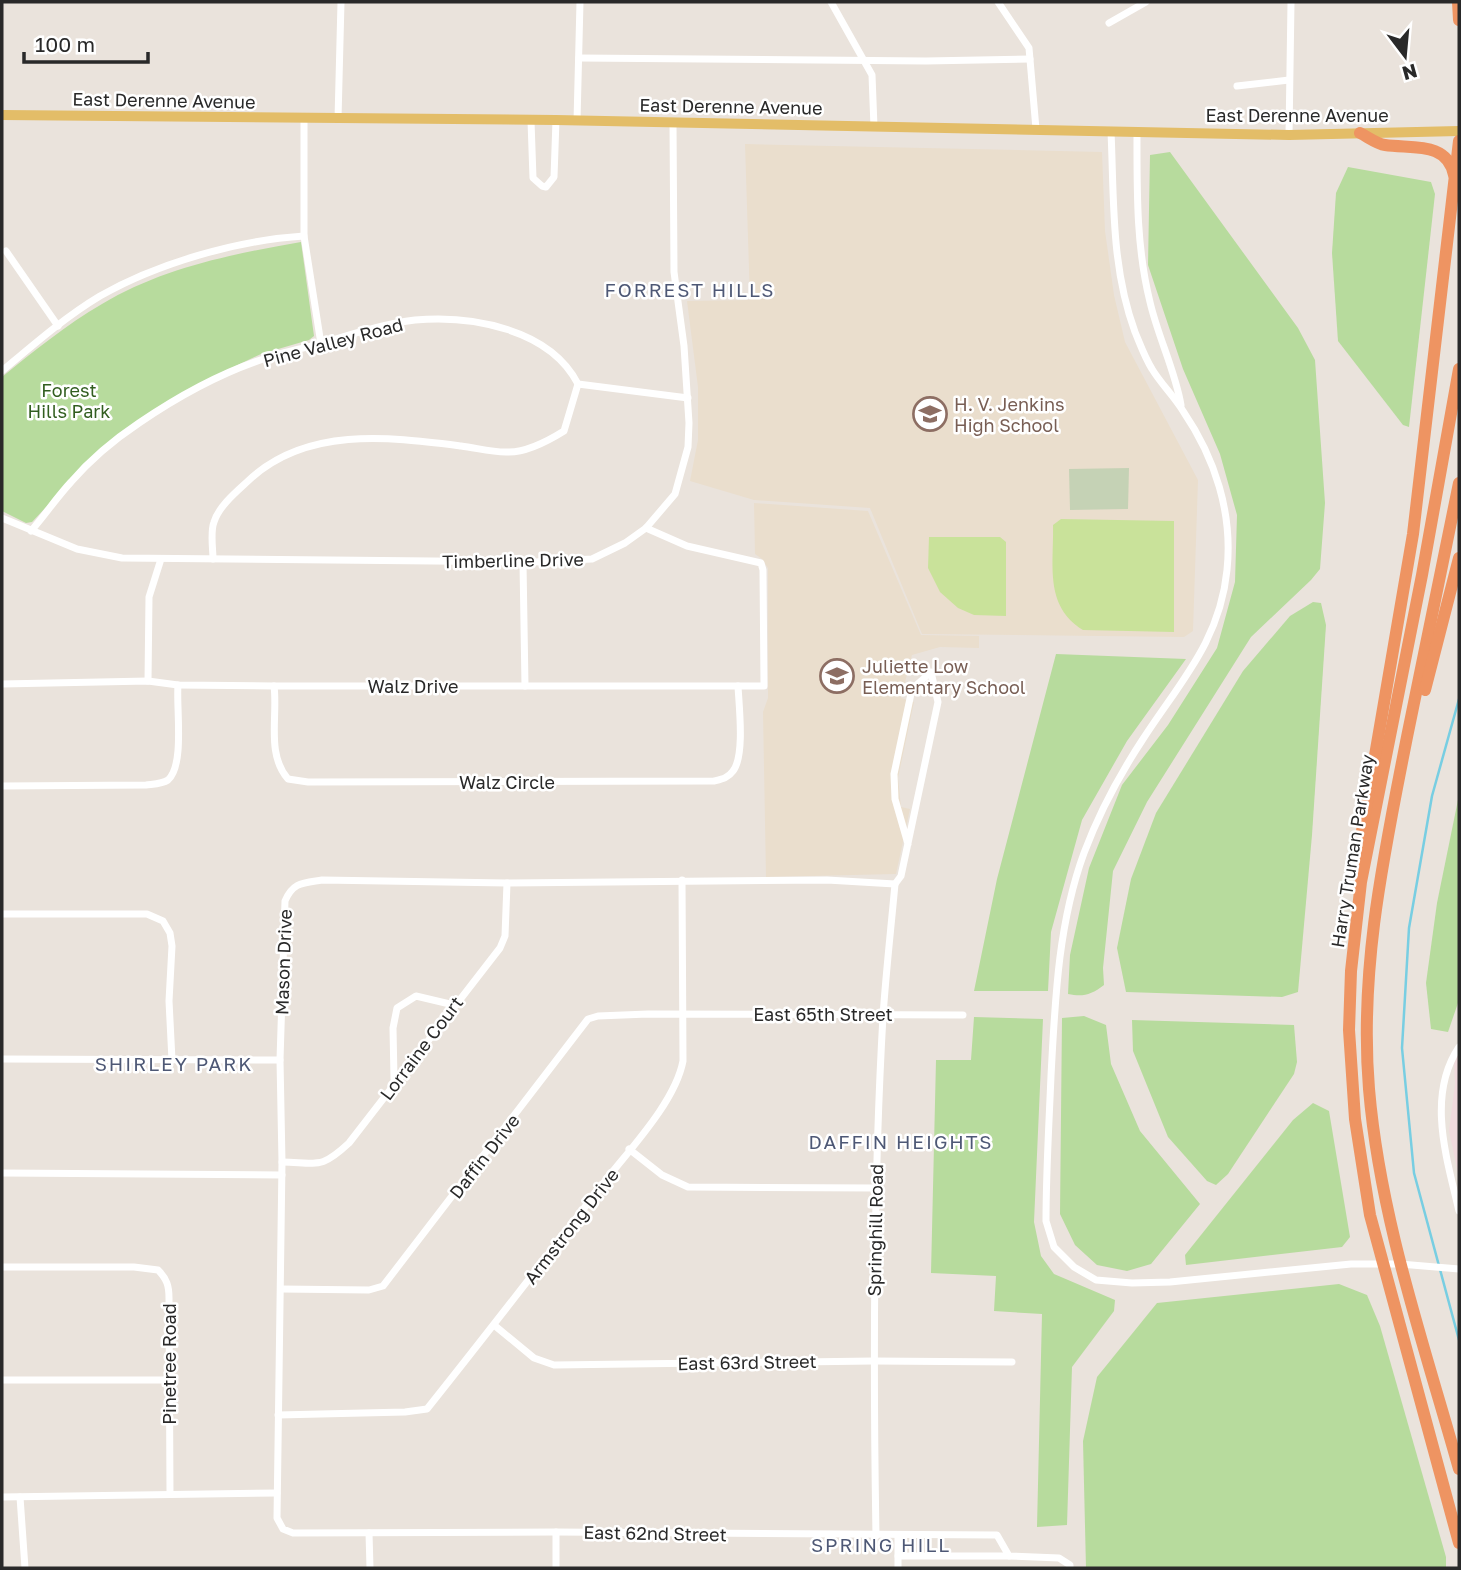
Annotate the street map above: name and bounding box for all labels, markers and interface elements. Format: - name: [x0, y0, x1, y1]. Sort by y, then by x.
- scale bar: [24, 21, 149, 65]
- north arrow: [1370, 21, 1440, 91]
- text: 100 m: [35, 31, 95, 57]
- text: N: [1400, 60, 1420, 86]
- street label: East Derenne Avenue: [72, 87, 256, 113]
- street label: East Derenne Avenue: [639, 93, 823, 119]
- street label: East Derenne Avenue: [1205, 104, 1389, 126]
- district label: FORREST HILLS: [604, 278, 776, 301]
- street label: Pine Valley Road: [261, 313, 405, 371]
- park label: Forest Hills Park: [27, 379, 111, 422]
- place label: H. V. Jenkins High School: [954, 393, 1065, 436]
- school or university icon: H. V. Jenkins High School: [911, 395, 949, 433]
- street label: Timberline Drive: [442, 548, 584, 572]
- place label: Juliette Low Elementary School: [862, 655, 1026, 698]
- school or university icon: Juliette Low Elementary School: [818, 657, 856, 695]
- street label: Walz Drive: [368, 675, 458, 697]
- street label: Harry Truman Parkway: [1326, 753, 1378, 949]
- street label: Walz Circle: [459, 771, 555, 793]
- street label: Mason Drive: [270, 909, 296, 1015]
- street label: Lorraine Court: [375, 992, 467, 1104]
- street label: East 65th Street: [753, 1003, 893, 1025]
- district label: SHIRLEY PARK: [95, 1052, 253, 1075]
- street label: Daffin Drive: [444, 1109, 524, 1203]
- district label: DAFFIN HEIGHTS: [809, 1130, 994, 1153]
- street label: Armstrong Drive: [519, 1164, 623, 1288]
- street label: Springhill Road: [863, 1164, 887, 1296]
- street label: Pinetree Road: [158, 1303, 180, 1425]
- street label: East 63rd Street: [677, 1350, 817, 1374]
- street label: East 62nd Street: [583, 1521, 727, 1545]
- district label: SPRING HILL: [811, 1533, 951, 1556]

